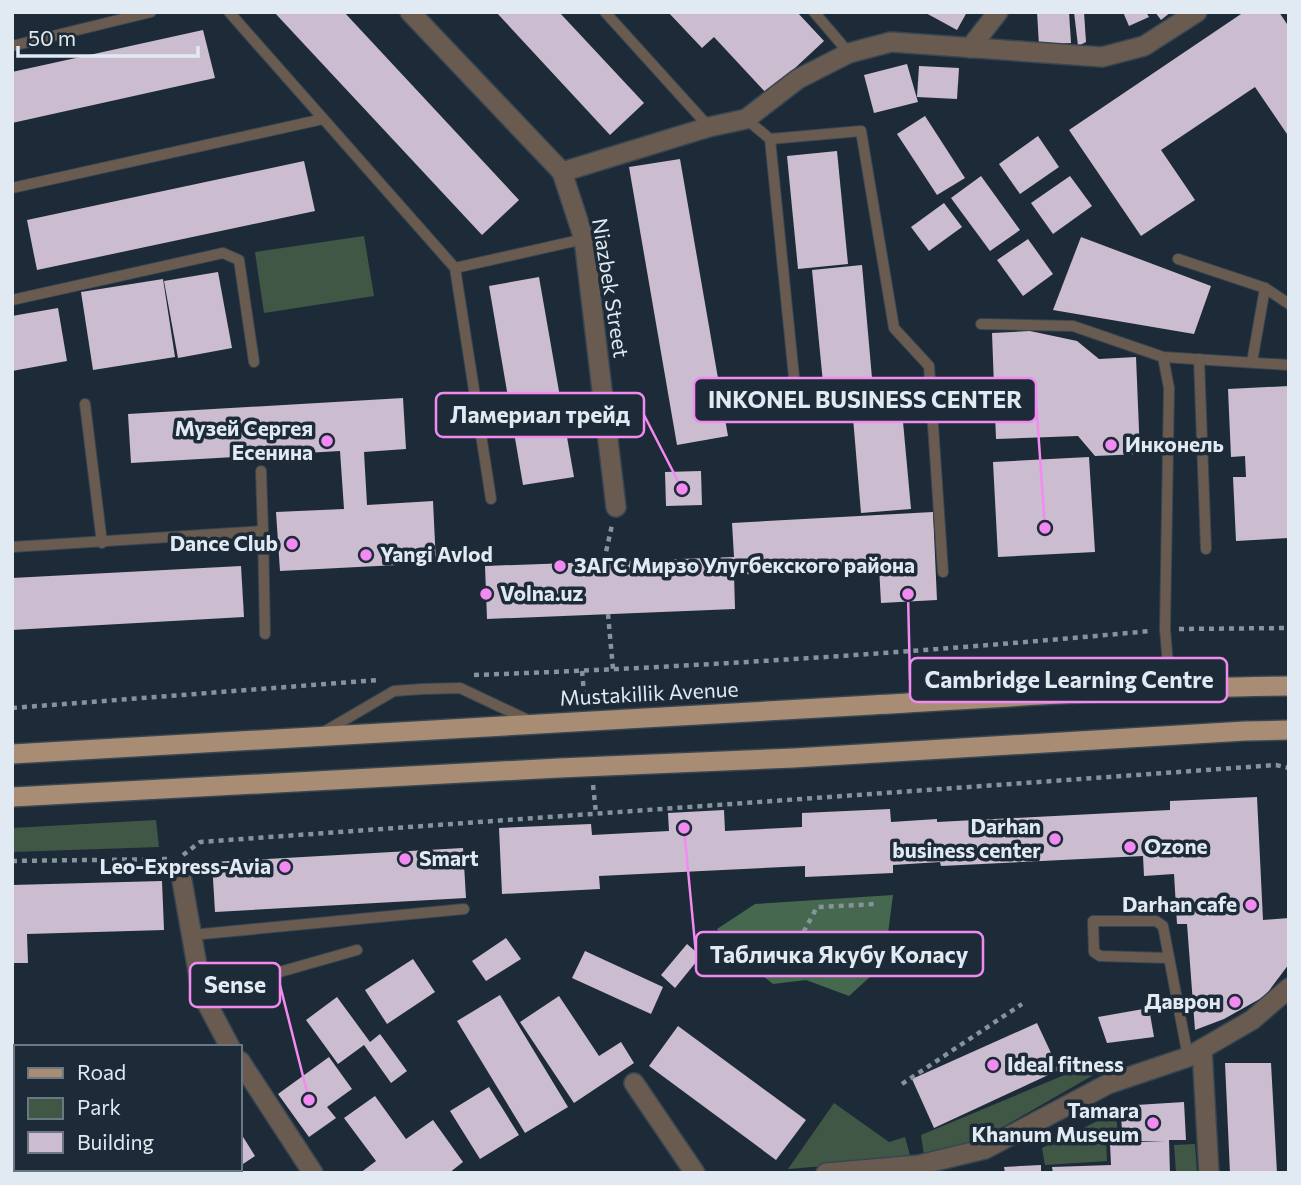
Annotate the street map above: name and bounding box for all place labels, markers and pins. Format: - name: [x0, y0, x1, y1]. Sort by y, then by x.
- callout: INKONEL BUSINESS CENTER: [694, 378, 1036, 422]
- callout: Ламериал трейд: [436, 393, 644, 437]
- place label: Музей Сергея Есенина: [175, 415, 313, 464]
- place label: Инконель: [1125, 431, 1224, 456]
- marker: Музей Сергея Есенина: [319, 433, 335, 449]
- marker: Инконель: [1103, 437, 1119, 453]
- place label: Dance Club: [170, 530, 278, 555]
- marker: Dance Club: [284, 536, 300, 552]
- place label: Yangi Avlod: [380, 541, 493, 566]
- marker: Yangi Avlod: [358, 547, 374, 563]
- place label: ЗАГС Мирзо Улугбекского района: [574, 552, 915, 577]
- marker: ЗАГС Мирзо Улугбекского района: [552, 558, 568, 574]
- place label: Volna.uz: [500, 580, 583, 605]
- marker: Volna.uz: [478, 586, 494, 602]
- callout: Cambridge Learning Centre: [910, 658, 1227, 702]
- place label: Darhan business center: [892, 813, 1041, 862]
- marker: Darhan business center: [1047, 831, 1063, 847]
- place label: Ozone: [1144, 833, 1208, 858]
- marker: Ozone: [1122, 839, 1138, 855]
- place label: Smart: [419, 845, 479, 870]
- marker: Smart: [397, 851, 413, 867]
- place label: Leo-Express-Avia: [100, 853, 271, 878]
- marker: Leo-Express-Avia: [277, 859, 293, 875]
- place label: Darhan cafe: [1122, 891, 1237, 916]
- marker: Darhan cafe: [1243, 897, 1259, 913]
- callout: Табличка Якубу Коласу: [696, 932, 983, 976]
- callout: Sense: [190, 963, 280, 1007]
- place label: Даврон: [1145, 988, 1221, 1013]
- marker: Даврон: [1227, 994, 1243, 1010]
- place label: Ideal fitness: [1007, 1051, 1124, 1076]
- marker: Ideal fitness: [985, 1057, 1001, 1073]
- place label: Tamara Khanum Museum: [971, 1097, 1139, 1146]
- marker: Tamara Khanum Museum: [1145, 1115, 1161, 1131]

